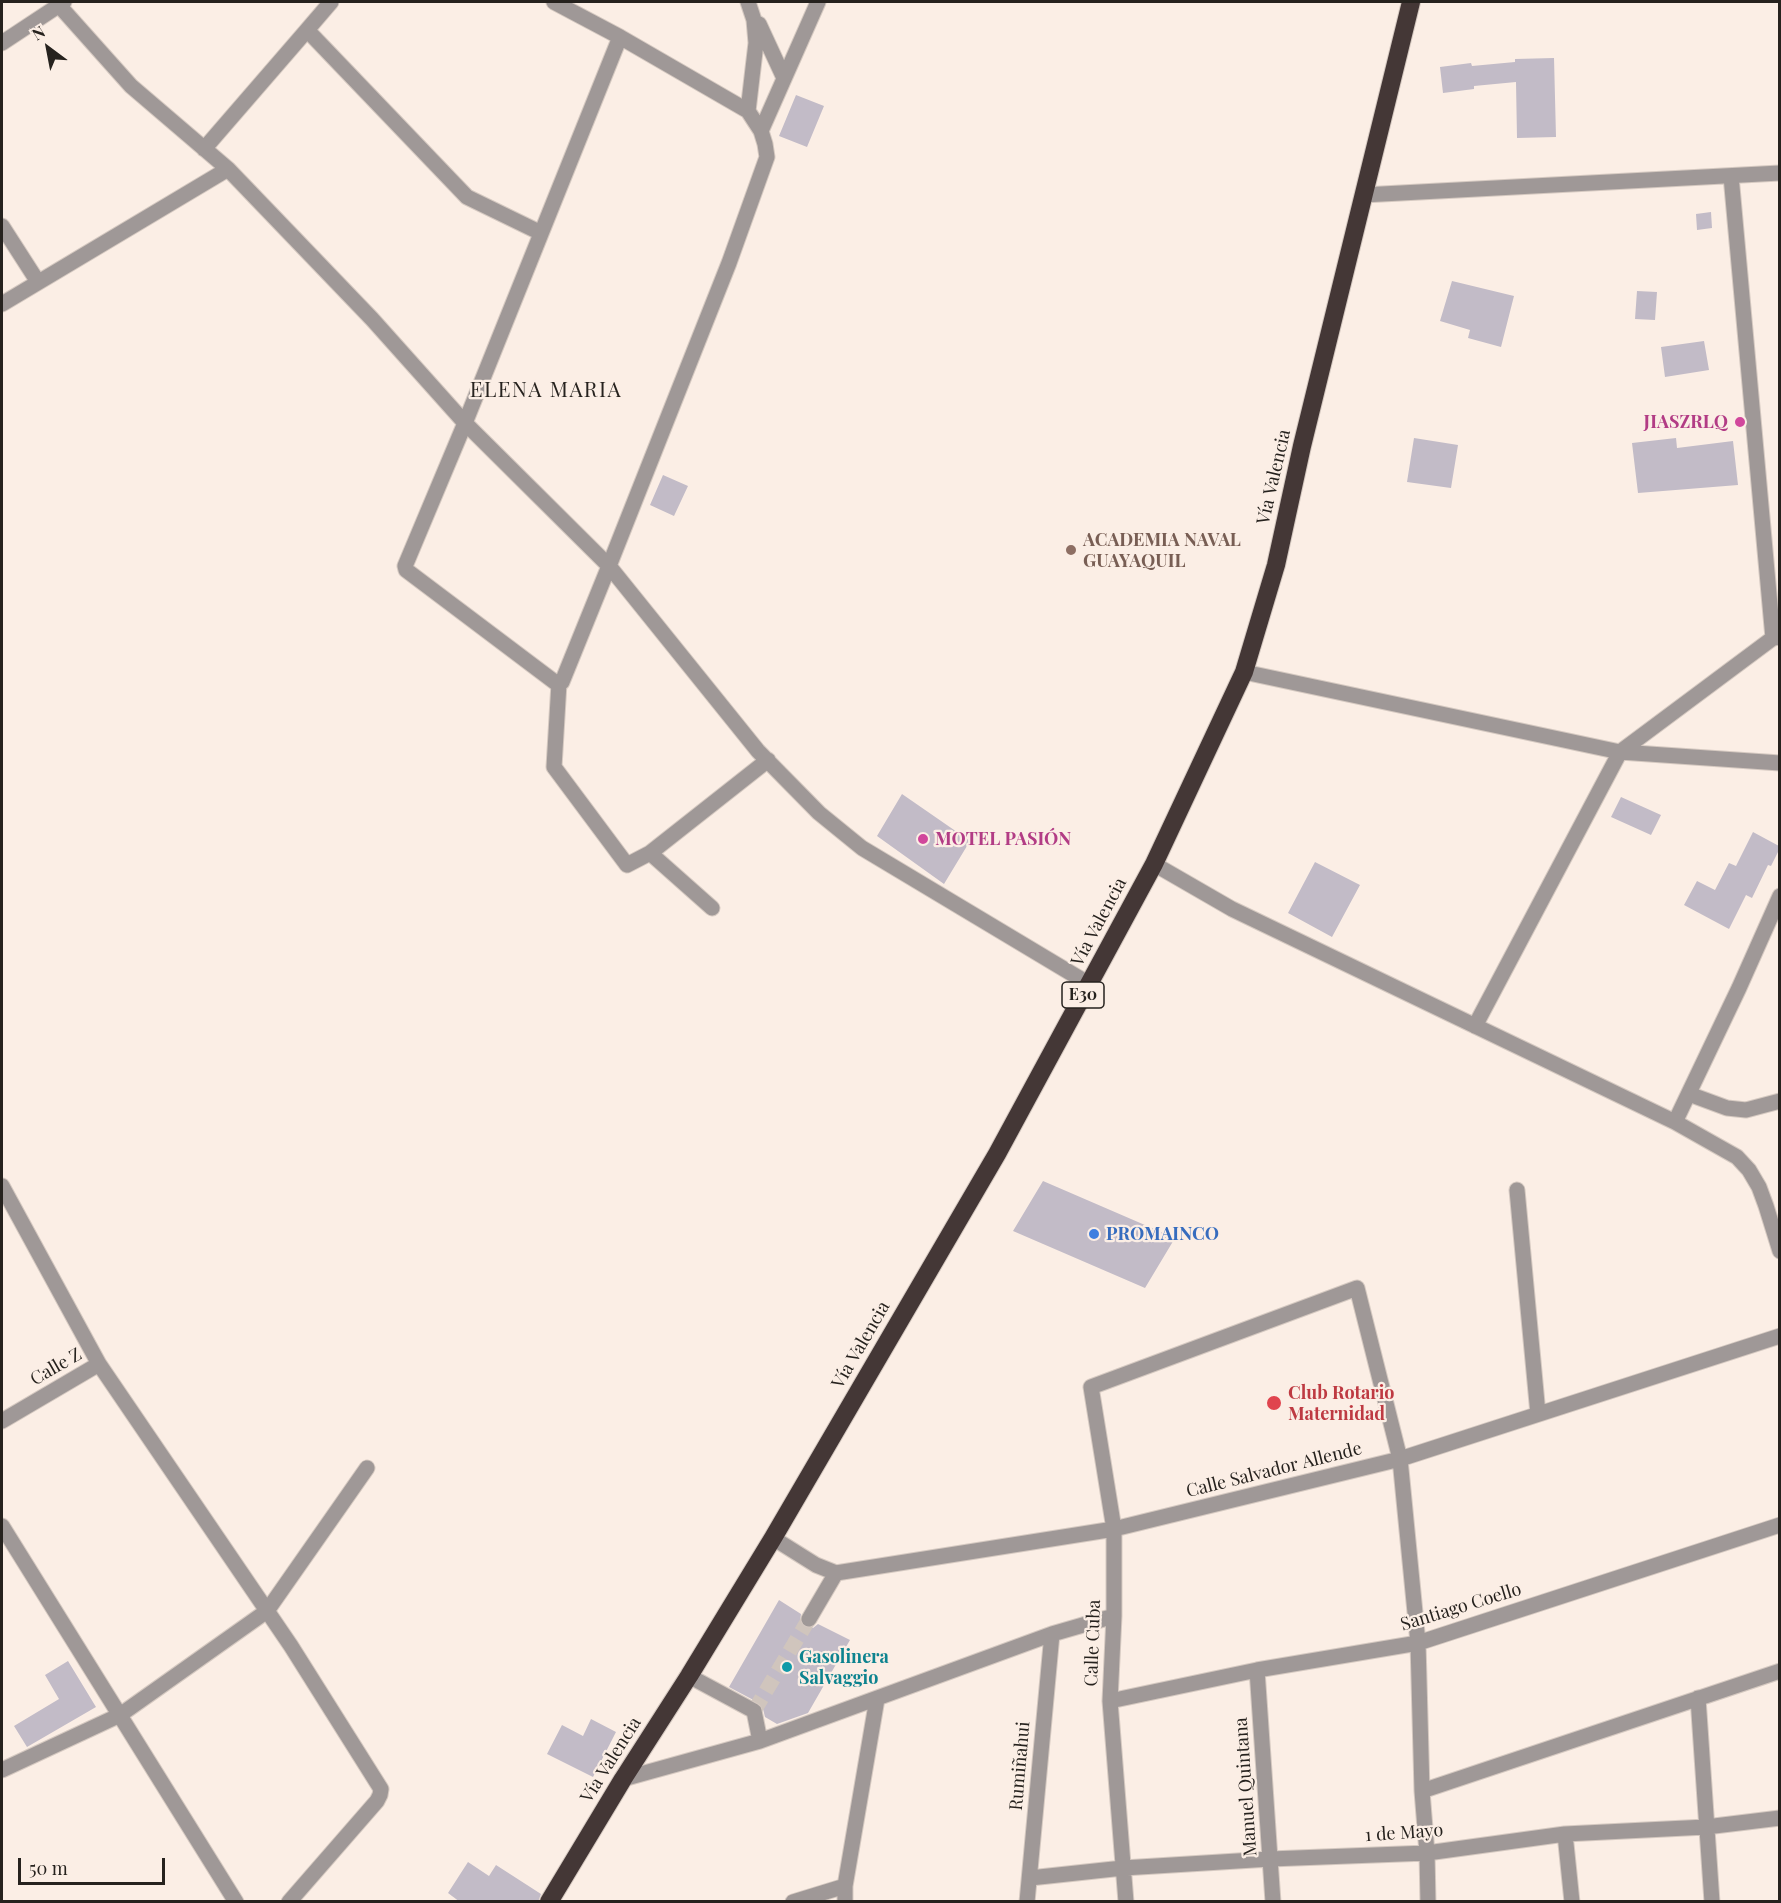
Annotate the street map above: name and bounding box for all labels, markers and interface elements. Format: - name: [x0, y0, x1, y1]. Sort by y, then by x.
- north arrow: [18, 18, 78, 78]
- text: N: [28, 20, 49, 44]
- district label: ELENA MARIA: [470, 377, 622, 403]
- place label: JIASZRLQ: [1644, 411, 1728, 433]
- marker: JIASZRLQ: [1733, 415, 1747, 429]
- street label: Vía Valencia: [1253, 427, 1295, 527]
- place label: ACADEMIA NAVAL GUAYAQUIL: [1083, 529, 1241, 572]
- marker: ACADEMIA NAVAL GUAYAQUIL: [1064, 543, 1078, 557]
- place label: MOTEL PASIÓN: [935, 828, 1071, 850]
- marker: MOTEL PASIÓN: [916, 832, 930, 846]
- street label: Vía Valencia: [1067, 874, 1131, 970]
- road number: E30: [1062, 982, 1104, 1008]
- place label: PROMAINCO: [1106, 1223, 1219, 1245]
- marker: PROMAINCO: [1087, 1227, 1101, 1241]
- street label: Vía Valencia: [827, 1298, 895, 1392]
- street label: Calle Z: [26, 1344, 86, 1390]
- place label: Club Rotario Maternidad: [1288, 1382, 1394, 1424]
- marker: Club Rotario Maternidad: [1265, 1394, 1283, 1412]
- street label: Calle Salvador Allende: [1184, 1438, 1364, 1502]
- street label: Santiago Coello: [1398, 1578, 1524, 1636]
- street label: Calle Cuba: [1081, 1599, 1105, 1687]
- place label: Gasolinera Salvaggio: [799, 1646, 889, 1688]
- marker: Gasolinera Salvaggio: [780, 1660, 794, 1674]
- street label: Vía Valencia: [576, 1713, 646, 1807]
- street label: Manuel Quintana: [1230, 1717, 1262, 1857]
- street label: Rumiñahui: [1005, 1721, 1035, 1811]
- street label: 1 de Mayo: [1364, 1819, 1444, 1847]
- scale bar: [21, 1846, 168, 1884]
- text: 50 m: [29, 1856, 68, 1880]

